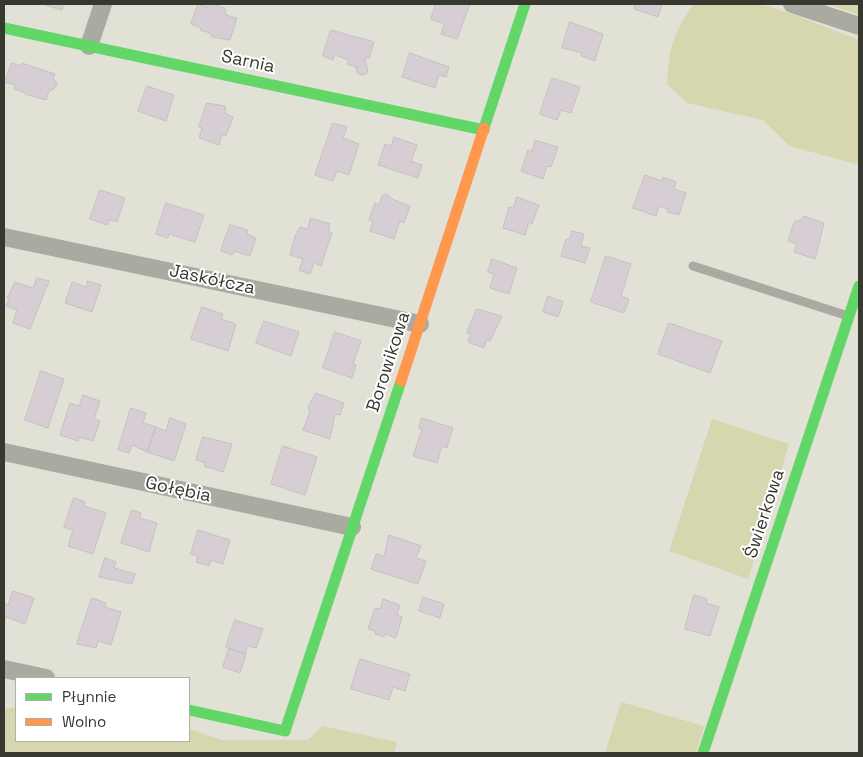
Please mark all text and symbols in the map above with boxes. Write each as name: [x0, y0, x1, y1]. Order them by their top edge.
street label: Sarnia: [219, 46, 277, 78]
street label: Jaskółcza: [167, 260, 257, 300]
street label: Borowikowa: [363, 309, 415, 415]
street label: Świerkowa: [741, 467, 789, 561]
street label: Gołębia: [143, 473, 213, 507]
legend: [15, 677, 190, 742]
text: Płynnie: [62, 687, 116, 706]
text: Wolno: [62, 712, 106, 731]

